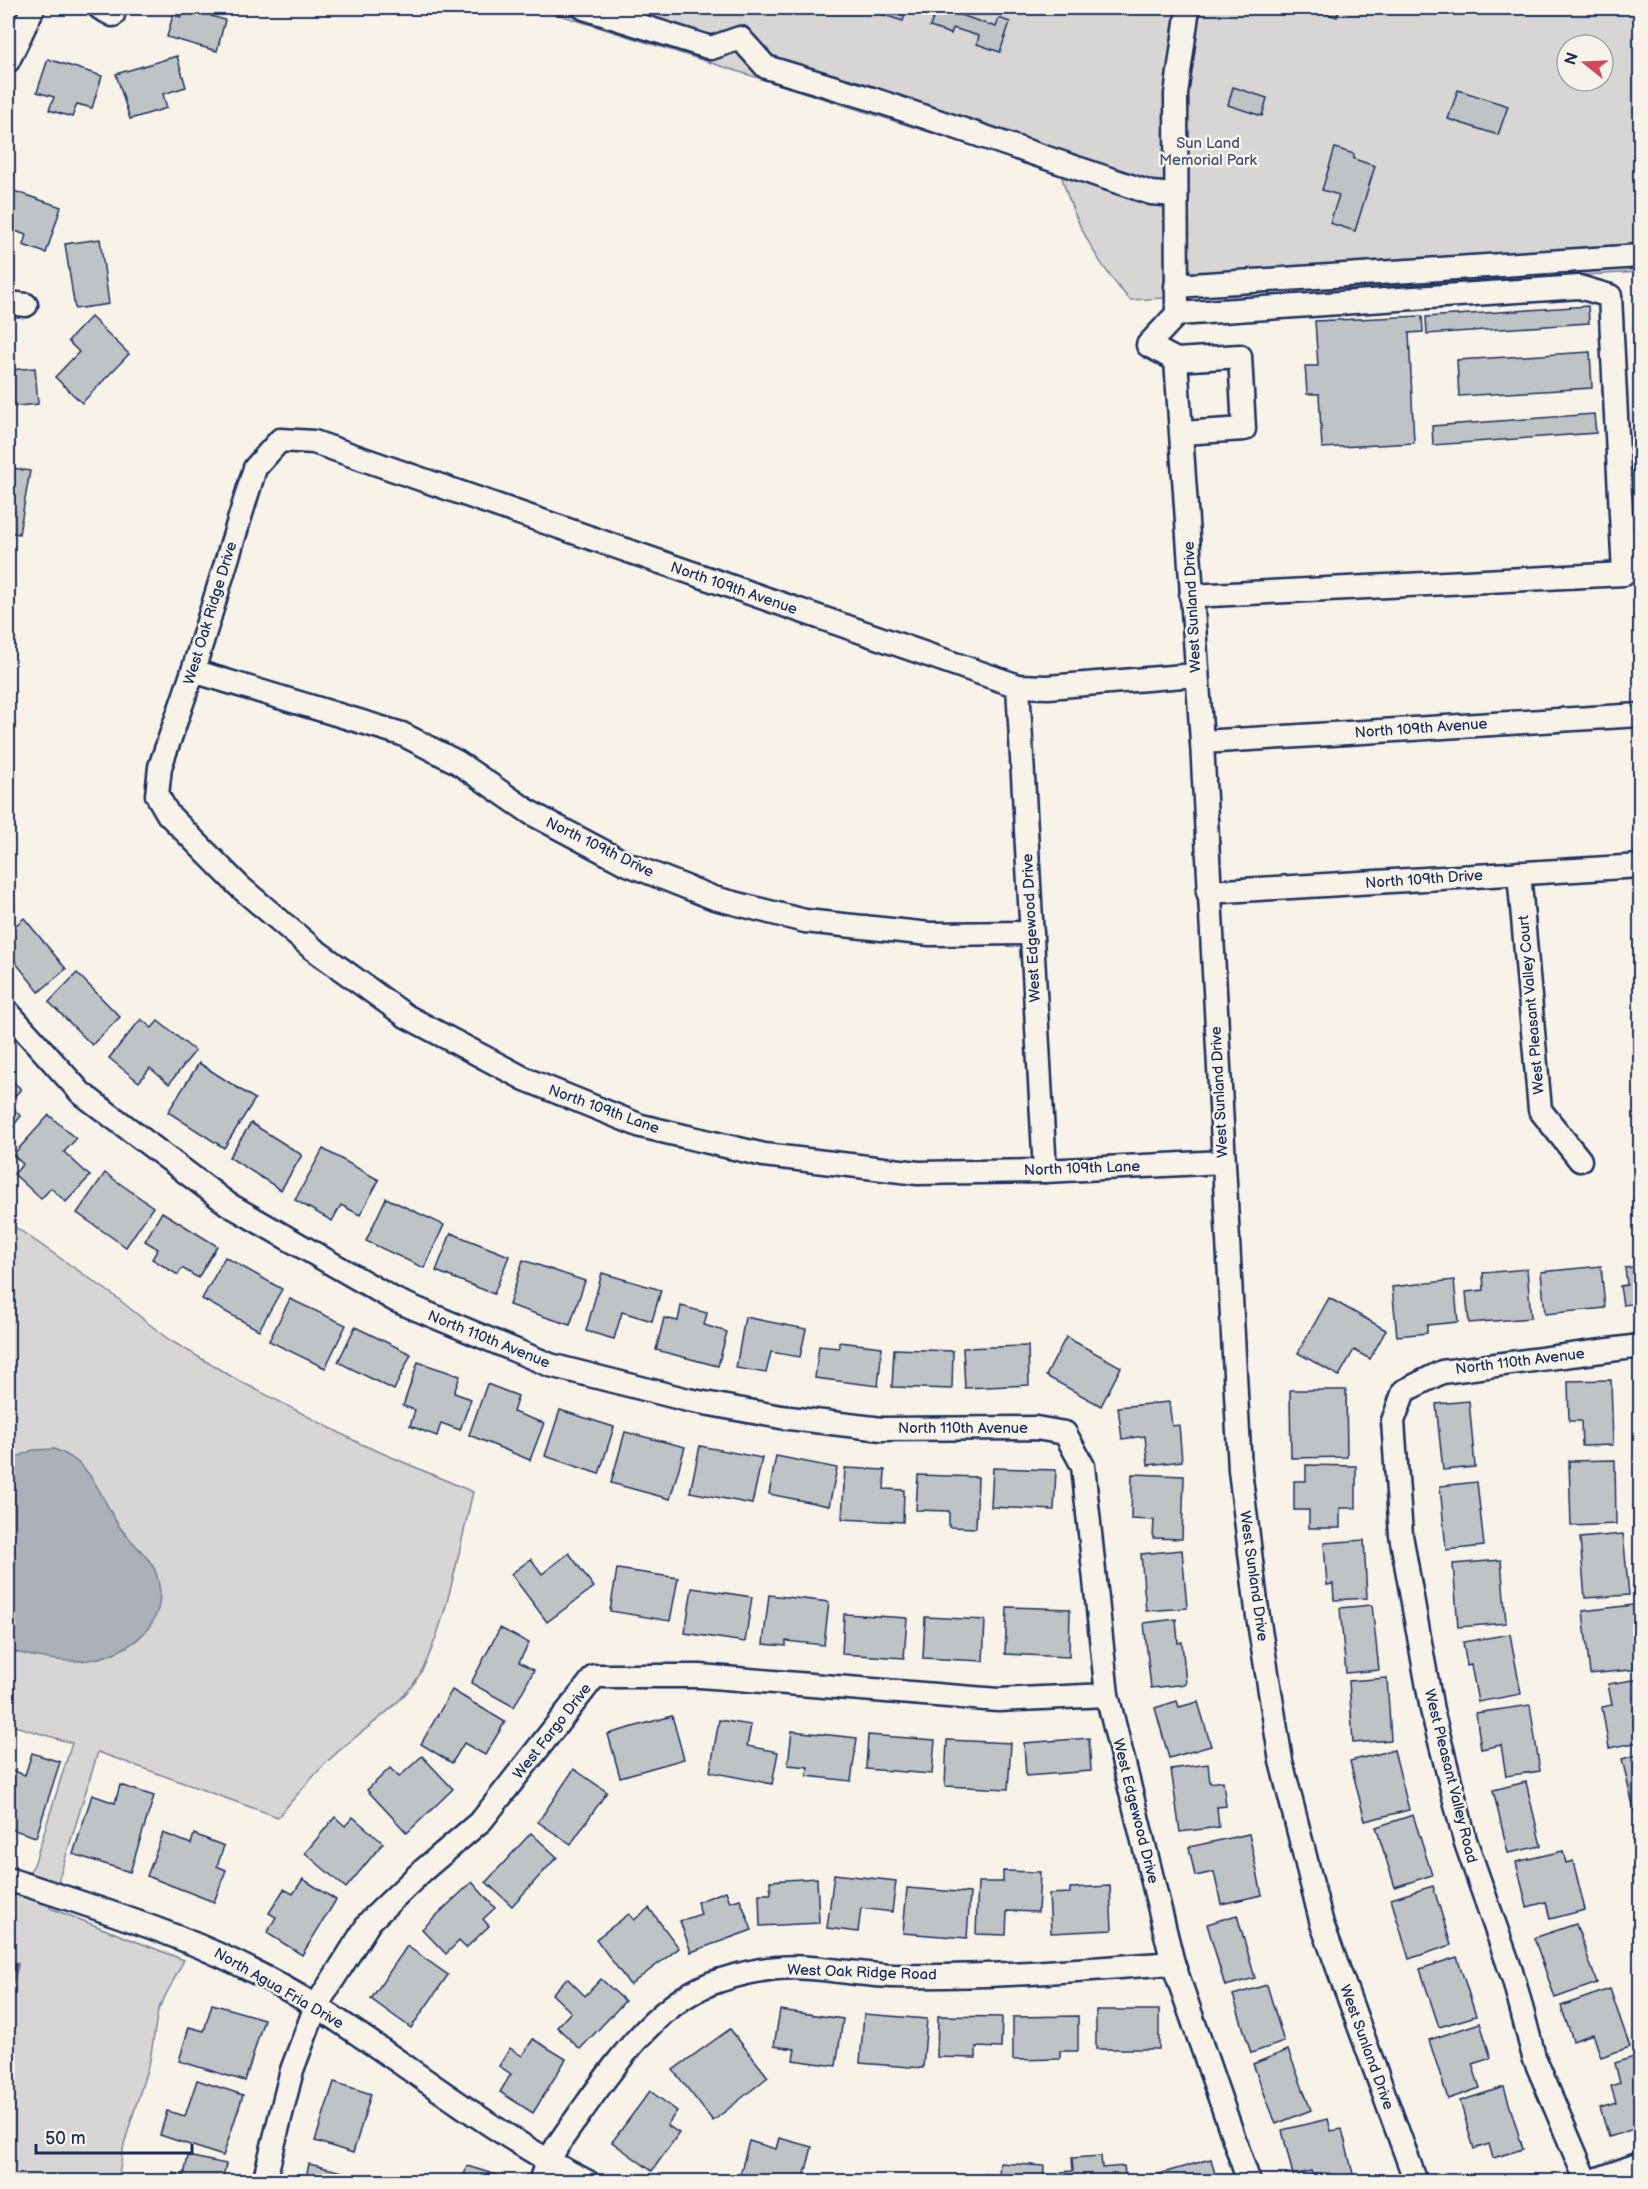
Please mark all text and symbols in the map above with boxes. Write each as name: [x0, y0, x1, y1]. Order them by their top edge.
north arrow: [1555, 33, 1615, 93]
text: N: [1561, 50, 1583, 67]
park label: Sun Land Memorial Park: [1159, 134, 1257, 170]
street label: West Oak Ridge Drive: [180, 539, 241, 687]
street label: West Sunland Drive: [1180, 541, 1205, 673]
street label: North 109th Avenue: [668, 558, 800, 619]
street label: North 109th Avenue: [1354, 714, 1488, 743]
street label: North 109th Drive: [543, 813, 657, 882]
street label: West Edgewood Drive: [1018, 853, 1045, 1003]
street label: North 109th Drive: [1365, 866, 1484, 893]
street label: West Pleasant Valley Court: [1514, 914, 1549, 1095]
street label: West Sunland Drive: [1207, 1026, 1232, 1158]
street label: North 109th Lane: [546, 1081, 662, 1138]
street label: North 109th Lane: [1023, 1157, 1141, 1180]
street label: North 110th Avenue: [425, 1306, 553, 1373]
street label: North 110th Avenue: [1454, 1344, 1586, 1379]
street label: North 110th Avenue: [898, 1419, 1028, 1438]
street label: West Sunland Drive: [1235, 1510, 1272, 1643]
street label: West Fargo Drive: [509, 1680, 596, 1783]
street label: West Pleasant Valley Road: [1420, 1687, 1481, 1865]
street label: West Edgewood Drive: [1108, 1737, 1163, 1886]
street label: North Agua Fria Drive: [211, 1944, 347, 2033]
street label: West Oak Ridge Road: [787, 1960, 937, 1985]
street label: West Sunland Drive: [1335, 1982, 1398, 2112]
scale bar: [36, 2117, 192, 2155]
text: 50 m: [45, 2128, 86, 2149]

